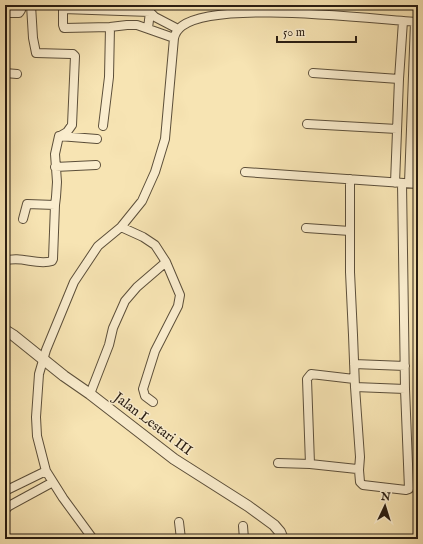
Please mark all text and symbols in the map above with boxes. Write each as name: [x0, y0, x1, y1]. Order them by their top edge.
scale bar: [277, 18, 356, 44]
text: 50 m: [283, 25, 305, 40]
street label: Jalan Lestari III: [108, 387, 196, 459]
north arrow: [365, 486, 405, 526]
text: N: [379, 490, 391, 504]

